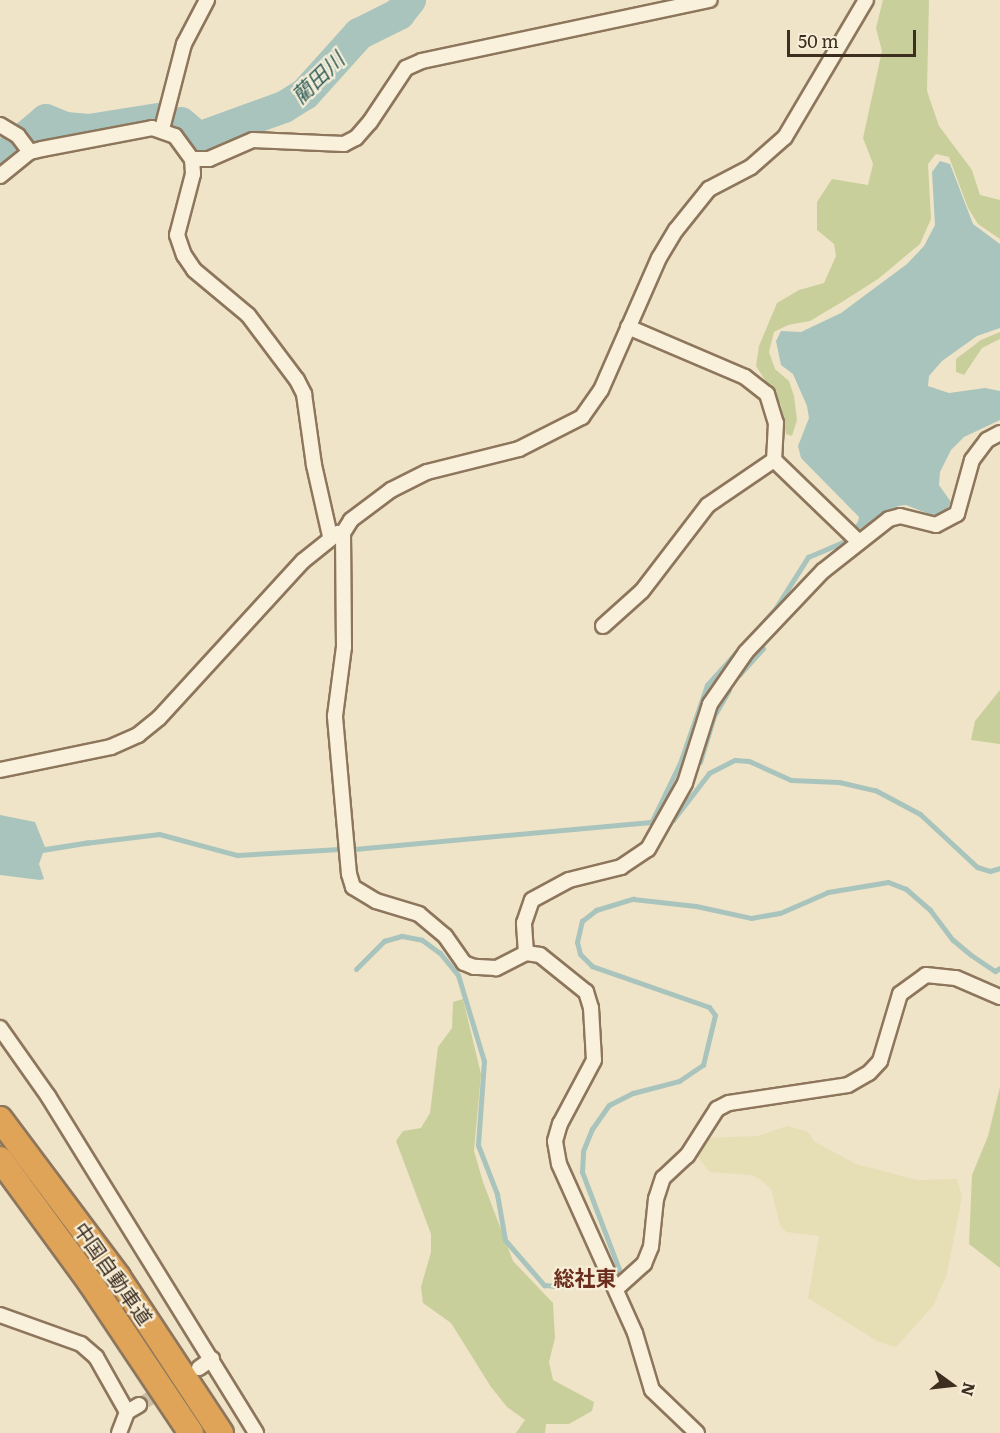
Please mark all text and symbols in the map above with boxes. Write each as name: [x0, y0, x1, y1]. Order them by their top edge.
scale bar: [790, 18, 919, 56]
text: 50 m: [798, 27, 839, 54]
water label: 藺田川: [286, 46, 348, 108]
street label: 中国自動車道: [70, 1217, 158, 1329]
district label: 総社東: [554, 1264, 616, 1290]
north arrow: [922, 1355, 982, 1415]
text: N: [956, 1380, 983, 1399]

